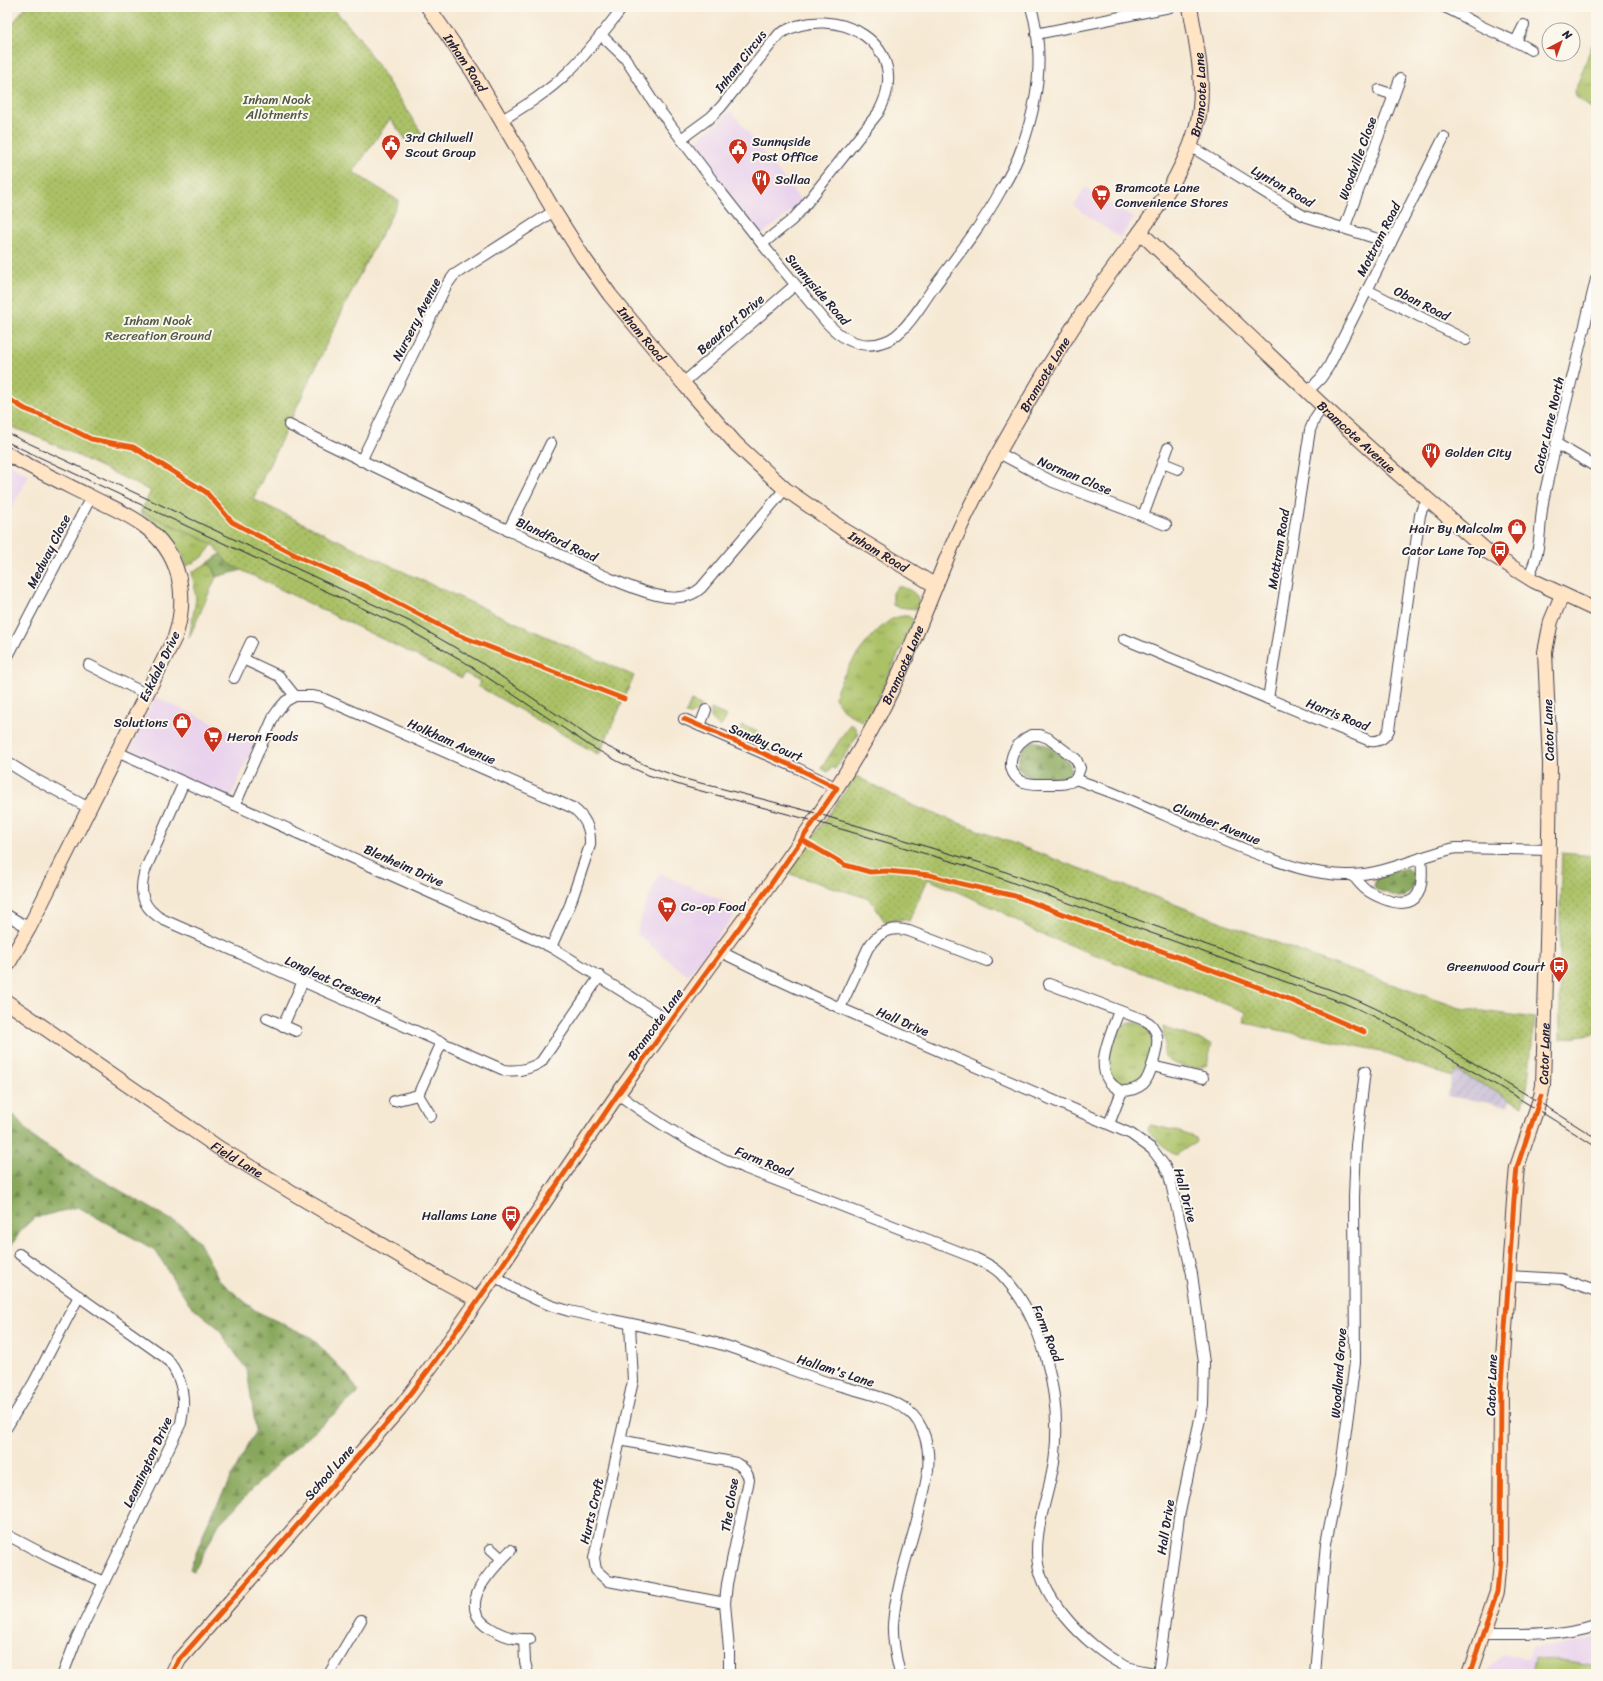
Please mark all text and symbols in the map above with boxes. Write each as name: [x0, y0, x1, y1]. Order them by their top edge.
north arrow: [1541, 22, 1581, 62]
street label: Inham Circus: [708, 24, 773, 99]
text: N: [1557, 25, 1577, 45]
street label: Inham Road: [437, 28, 494, 97]
street label: Bramcote Lane: [1183, 51, 1213, 140]
park label: Inham Nook Allotments: [242, 88, 311, 126]
street label: Woodville Close: [1332, 113, 1383, 203]
place label: 3rd Chilwell Scout Group: [405, 126, 476, 164]
place label: Sunnyside Post Office: [752, 130, 819, 168]
public building icon: 3rd Chilwell Scout Group: [380, 133, 402, 161]
public building icon: Sunnyside Post Office: [727, 137, 749, 165]
street label: Lynton Road: [1247, 159, 1320, 214]
restaurant icon: Sollaa: [750, 168, 772, 196]
place label: Sollaa: [775, 168, 811, 191]
place label: Bramcote Lane Convenience Stores: [1115, 176, 1228, 214]
supermarket icon: Bramcote Lane Convenience Stores: [1090, 183, 1112, 211]
street label: Mottram Road: [1350, 197, 1408, 280]
street label: Sunnyside Road: [780, 248, 856, 332]
street label: Nursery Avenue: [386, 273, 447, 365]
street label: Oban Road: [1390, 279, 1455, 328]
street label: Beaufort Drive: [691, 288, 769, 361]
street label: Inham Road: [611, 300, 672, 368]
park label: Inham Nook Recreation Ground: [105, 309, 212, 347]
street label: Bramcote Lane: [1013, 332, 1077, 417]
street label: Cator Lane North: [1526, 374, 1571, 476]
street label: Bramcote Avenue: [1311, 395, 1401, 479]
restaurant icon: Golden City: [1420, 441, 1442, 469]
place label: Golden City: [1445, 441, 1512, 464]
street label: Norman Close: [1034, 449, 1116, 502]
street label: Mottram Road: [1261, 506, 1296, 591]
street label: Medway Close: [20, 510, 77, 592]
street label: Blandford Road: [512, 510, 603, 569]
place label: Hair By Malcolm: [1409, 517, 1503, 540]
shop icon: Hair By Malcolm: [1506, 517, 1528, 545]
street label: Inham Road: [843, 524, 914, 579]
place label: Cator Lane Top: [1402, 539, 1486, 562]
bus stop icon: Cator Lane Top: [1489, 539, 1511, 567]
street label: Bramcote Lane: [875, 622, 931, 709]
street label: Eskdale Drive: [132, 626, 187, 706]
street label: Harris Road: [1303, 691, 1374, 738]
street label: Cator Lane: [1536, 698, 1561, 761]
place label: Solutions: [114, 711, 169, 734]
shop icon: Solutions: [171, 711, 193, 739]
street label: Holkham Avenue: [404, 712, 500, 771]
street label: Sandby Court: [725, 717, 807, 769]
supermarket icon: Heron Foods: [202, 725, 224, 753]
place label: Heron Foods: [227, 725, 299, 748]
street label: Clumber Avenue: [1170, 795, 1264, 852]
street label: Blenheim Drive: [360, 838, 448, 893]
supermarket icon: Co-op Food: [656, 895, 678, 923]
place label: Co-op Food: [681, 895, 747, 918]
street label: Longleat Crescent: [281, 949, 385, 1012]
place label: Greenwood Court: [1447, 955, 1546, 978]
bus stop icon: Greenwood Court: [1548, 955, 1570, 983]
street label: Bramcote Lane: [621, 983, 690, 1065]
street label: Hall Drive: [873, 1000, 933, 1043]
street label: Cator Lane: [1532, 1022, 1557, 1085]
street label: Field Lane: [206, 1135, 268, 1185]
street label: Farm Road: [732, 1140, 797, 1184]
street label: Hall Drive: [1167, 1165, 1204, 1225]
place label: Hallams Lane: [422, 1204, 497, 1227]
bus stop icon: Hallams Lane: [500, 1204, 522, 1232]
street label: Farm Road: [1026, 1301, 1070, 1366]
street label: Woodland Grove: [1324, 1327, 1353, 1419]
street label: Hallam's Lane: [794, 1347, 878, 1394]
street label: Cator Lane: [1479, 1353, 1504, 1416]
street label: Leamington Drive: [116, 1413, 179, 1512]
street label: School Lane: [298, 1439, 361, 1506]
street label: Hurts Croft: [573, 1476, 610, 1546]
street label: The Close: [714, 1477, 745, 1534]
street label: Hall Drive: [1150, 1498, 1181, 1556]

